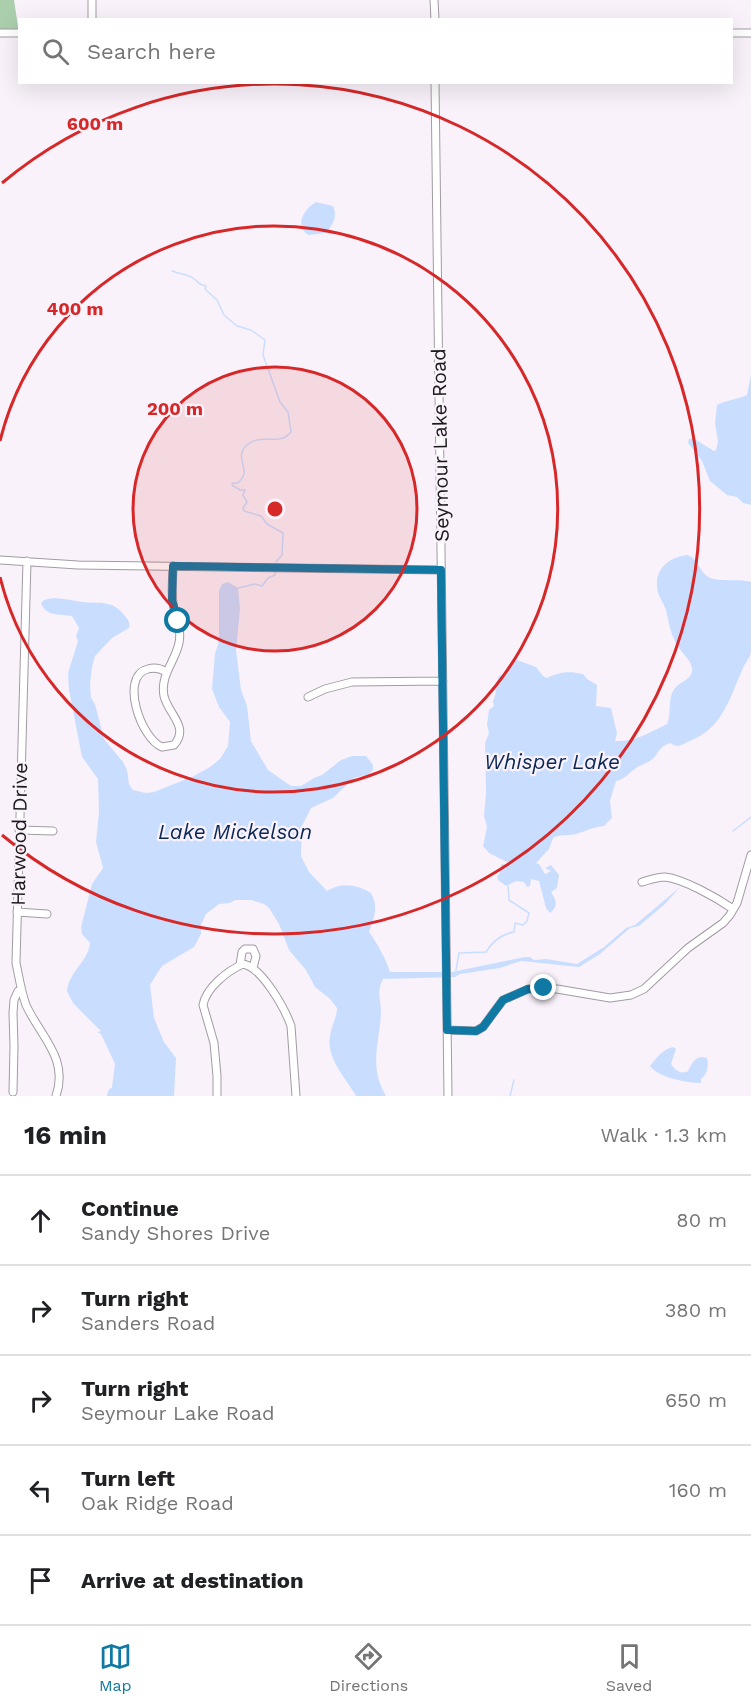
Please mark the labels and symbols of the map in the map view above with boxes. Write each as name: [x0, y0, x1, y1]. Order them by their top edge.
text: 600 m: [67, 113, 123, 134]
text: 400 m: [47, 298, 103, 319]
street label: Seymour Lake Road: [426, 348, 454, 542]
text: 200 m: [147, 398, 203, 419]
centre of rings: [265, 499, 285, 519]
route start: [164, 607, 190, 633]
water label: Whisper Lake: [484, 749, 620, 774]
street label: Harwood Drive: [6, 762, 32, 906]
water label: Lake Mickelson: [158, 819, 312, 844]
route end: [530, 974, 556, 1000]

